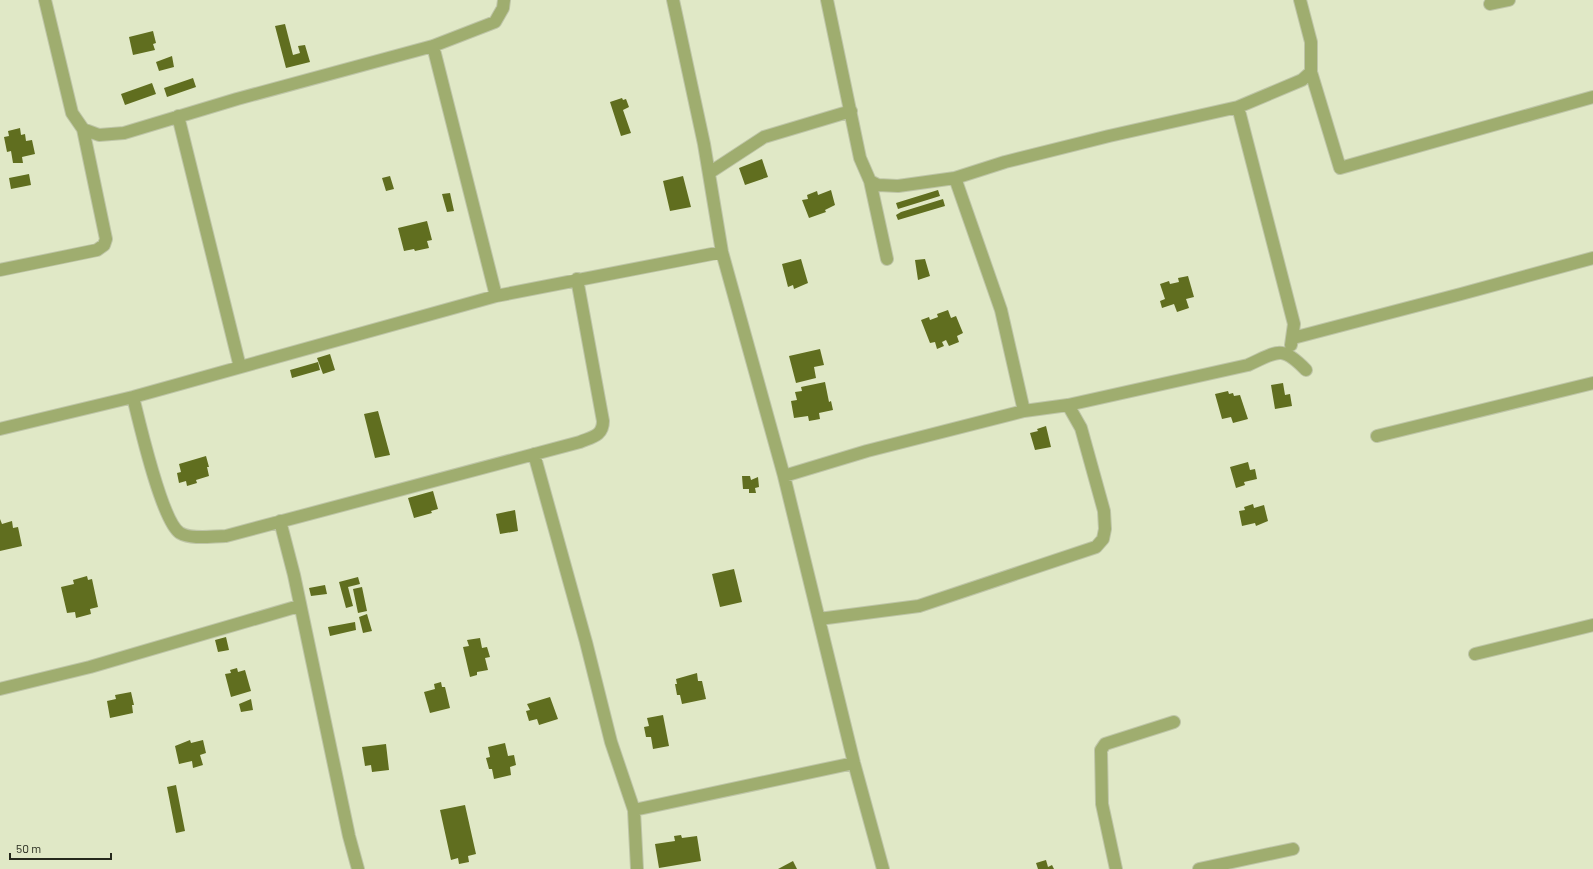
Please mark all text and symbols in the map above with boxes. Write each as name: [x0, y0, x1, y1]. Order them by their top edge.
scale bar: [10, 835, 111, 861]
text: 50 m: [16, 841, 41, 855]

